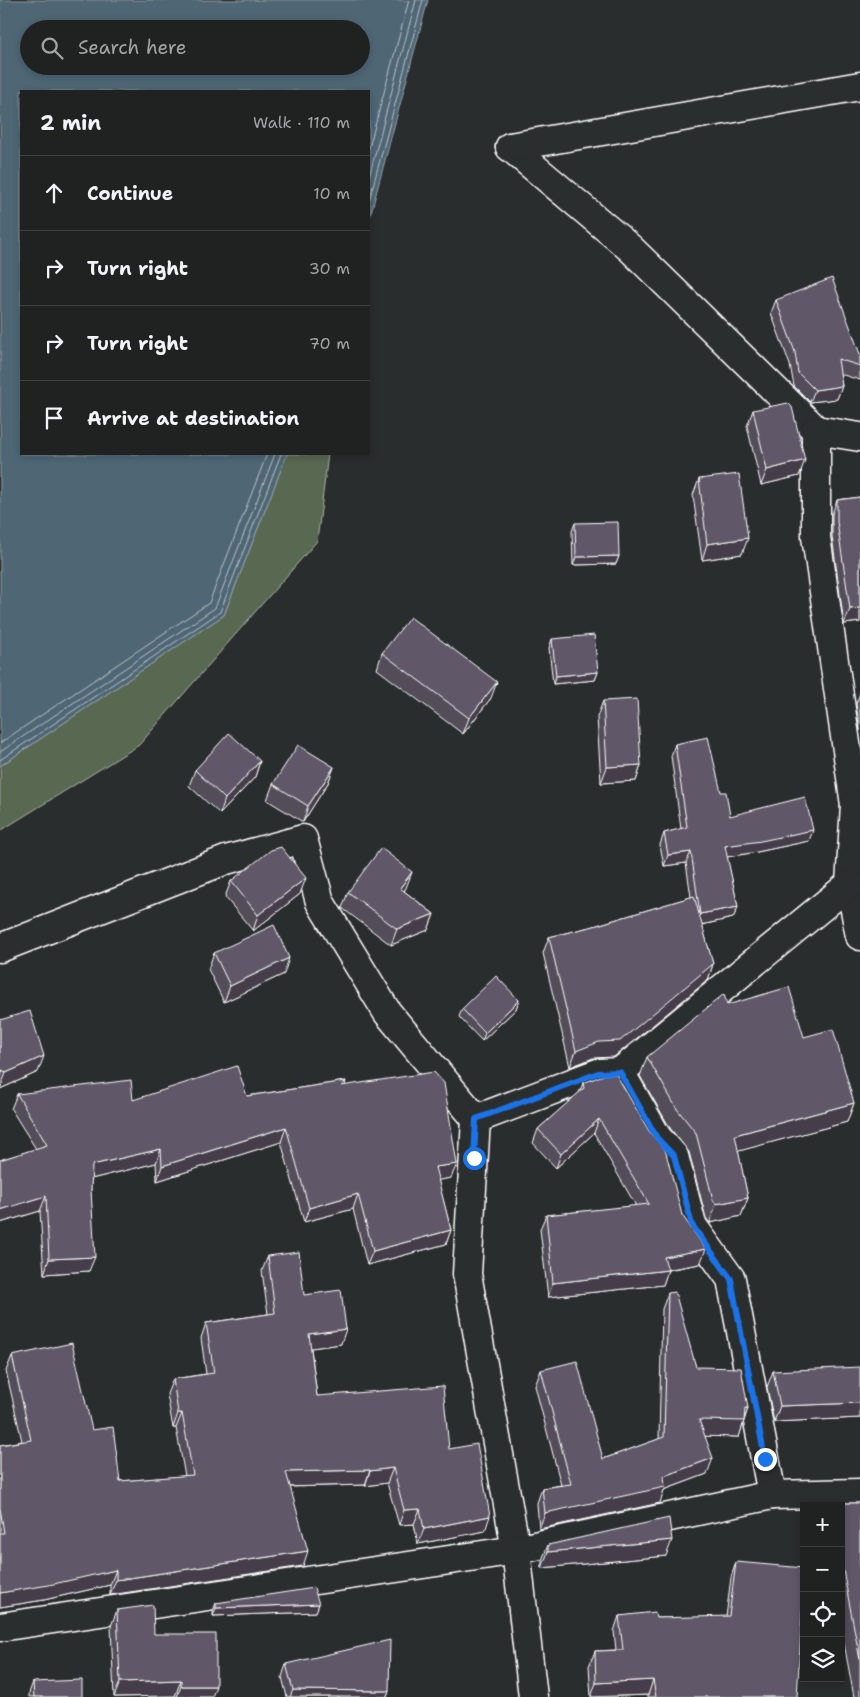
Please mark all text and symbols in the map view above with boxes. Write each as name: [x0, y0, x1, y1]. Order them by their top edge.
search box: [20, 20, 370, 75]
icon: search: [38, 34, 66, 62]
text: Search here: [78, 35, 187, 60]
text: 2 min: [40, 109, 101, 137]
text: Walk · 110 m: [253, 112, 350, 133]
icon: ahead: [40, 179, 68, 207]
text: Continue: [87, 181, 173, 206]
text: 10 m: [313, 183, 350, 204]
icon: right: [40, 254, 68, 282]
text: Turn right: [87, 256, 188, 281]
text: 30 m: [309, 258, 350, 279]
icon: right: [40, 329, 68, 357]
text: Turn right: [87, 331, 188, 356]
text: 70 m: [309, 333, 350, 354]
icon: arrive: [40, 404, 68, 432]
text: Arrive at destination: [87, 406, 299, 431]
route start: [463, 1147, 486, 1170]
route end: [754, 1448, 777, 1471]
map controls: [800, 1502, 845, 1682]
button: +: [800, 1502, 845, 1547]
button: −: [800, 1547, 845, 1592]
button: locate: [800, 1592, 845, 1637]
button: layers: [800, 1637, 845, 1682]

